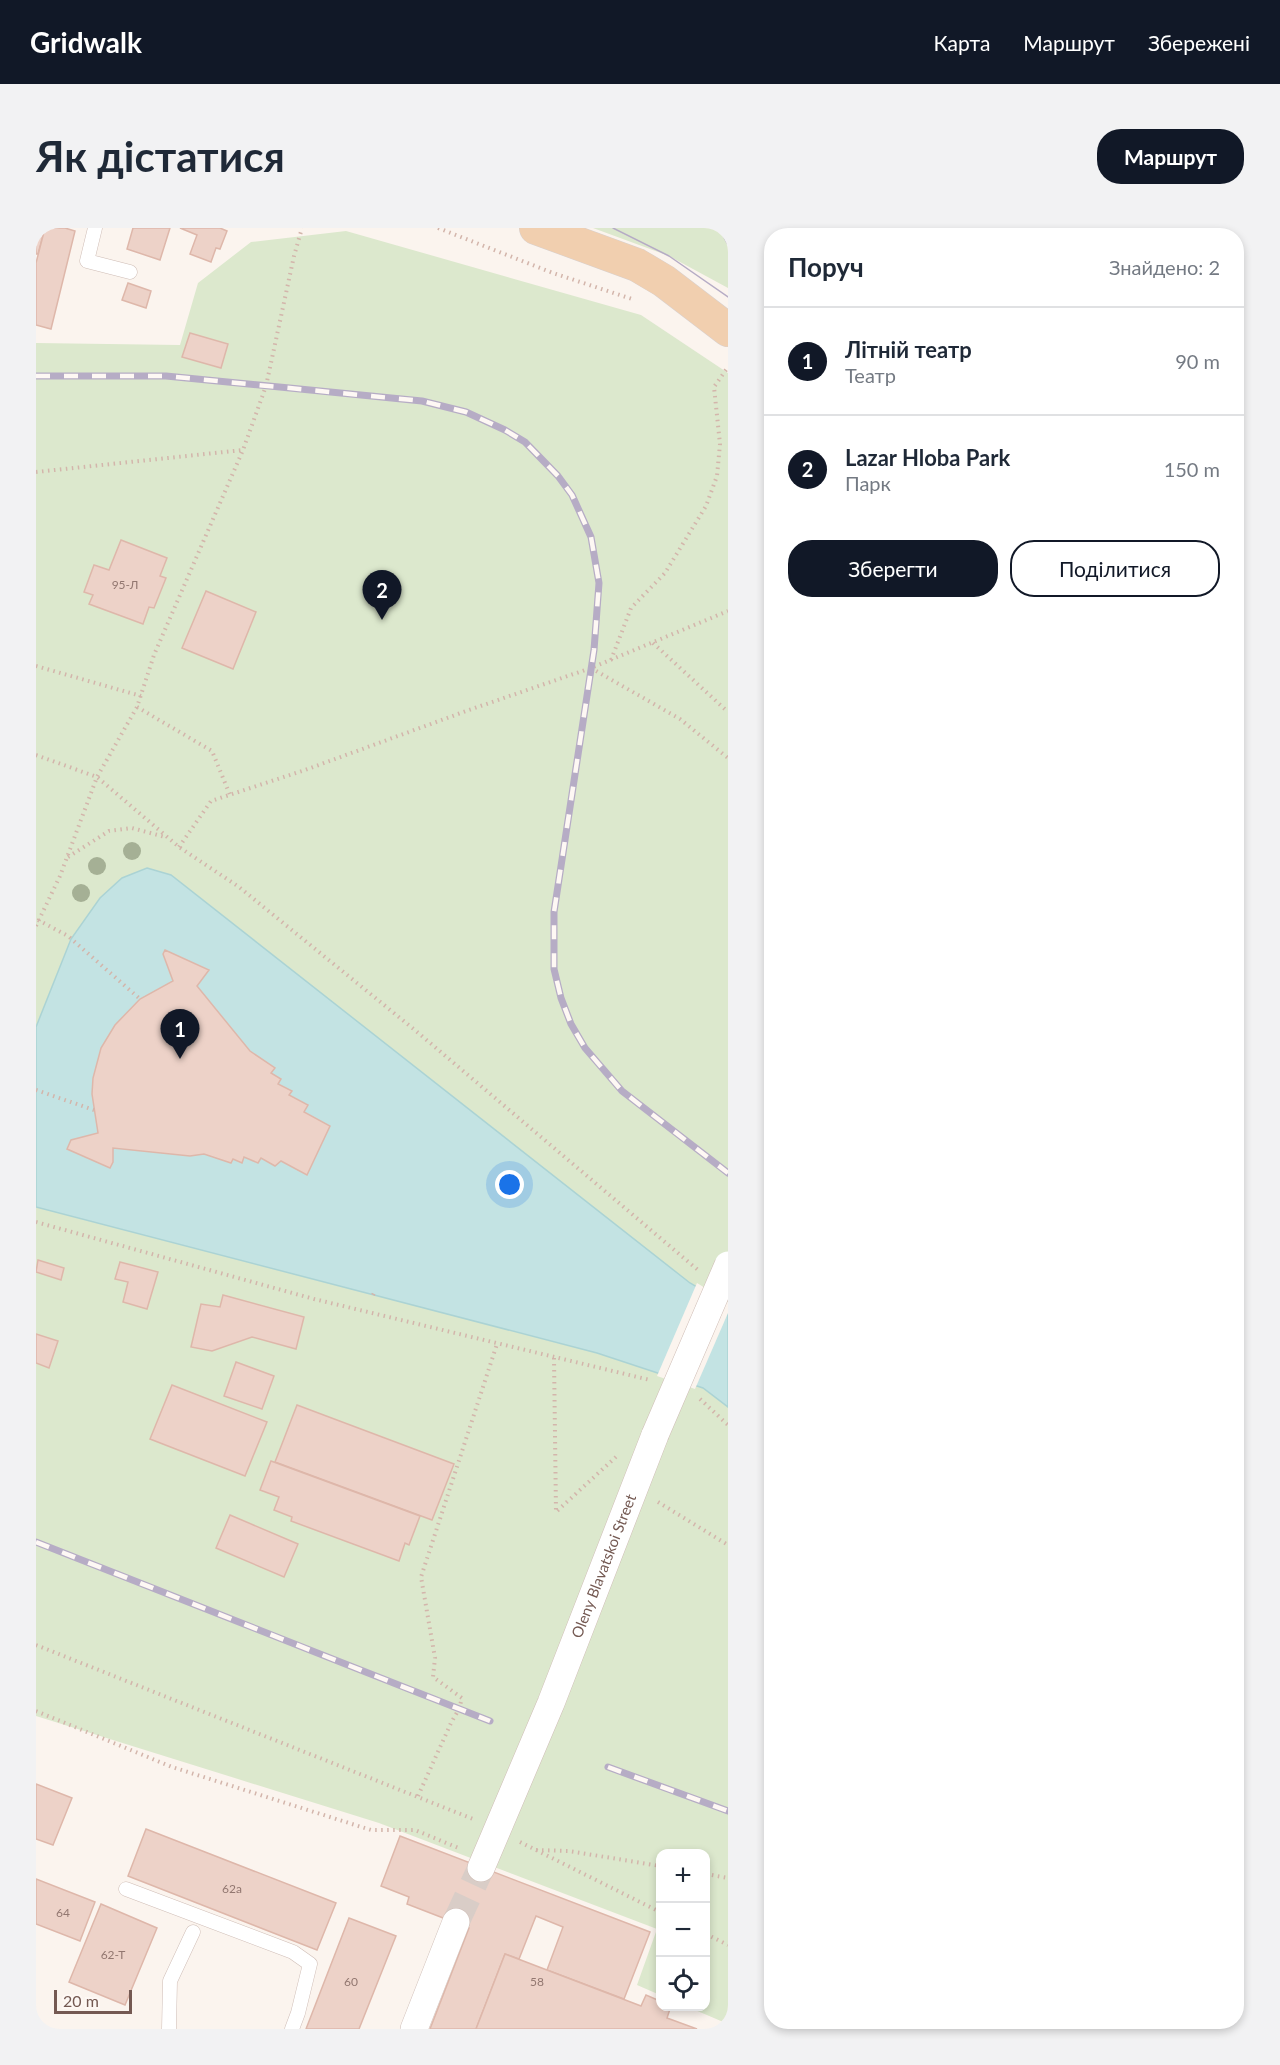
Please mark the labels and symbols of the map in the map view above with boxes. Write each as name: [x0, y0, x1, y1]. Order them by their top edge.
pin: 2: [362, 570, 402, 620]
house number: 95-Л: [112, 577, 138, 592]
pin: 1: [160, 1010, 200, 1059]
your location: [495, 1170, 524, 1199]
street label: Oleny Blavatskoi Street: [567, 1491, 639, 1640]
house number: 62а: [222, 1881, 242, 1896]
house number: 64: [56, 1905, 70, 1920]
house number: 62-Т: [101, 1947, 125, 1962]
house number: 60: [344, 1974, 358, 1989]
house number: 58: [530, 1974, 544, 1989]
scale bar: [54, 1987, 132, 2014]

